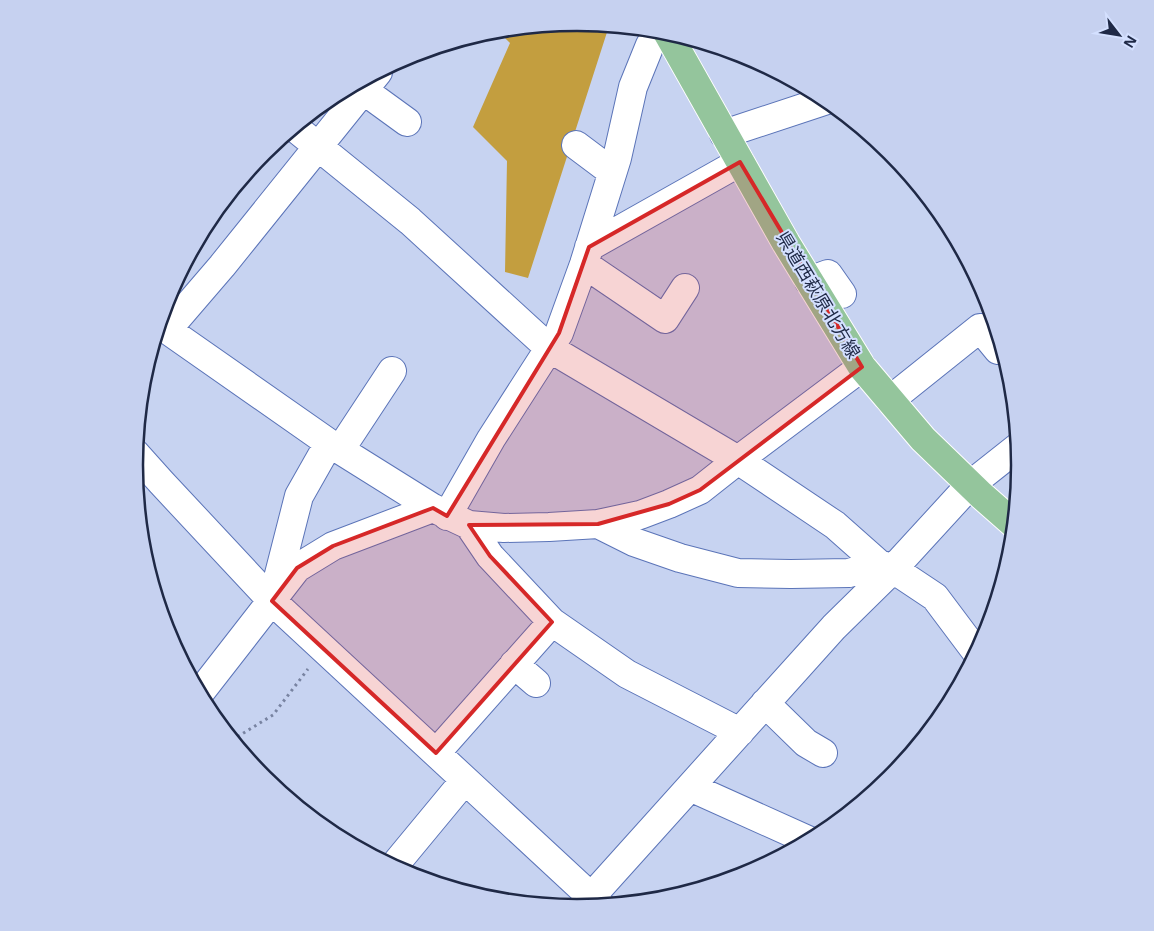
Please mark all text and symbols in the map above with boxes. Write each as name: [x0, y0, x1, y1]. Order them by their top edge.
north arrow: [1094, 10, 1144, 60]
text: N: [1119, 32, 1142, 52]
street label: 県道西萩原北方線: [771, 227, 866, 362]

